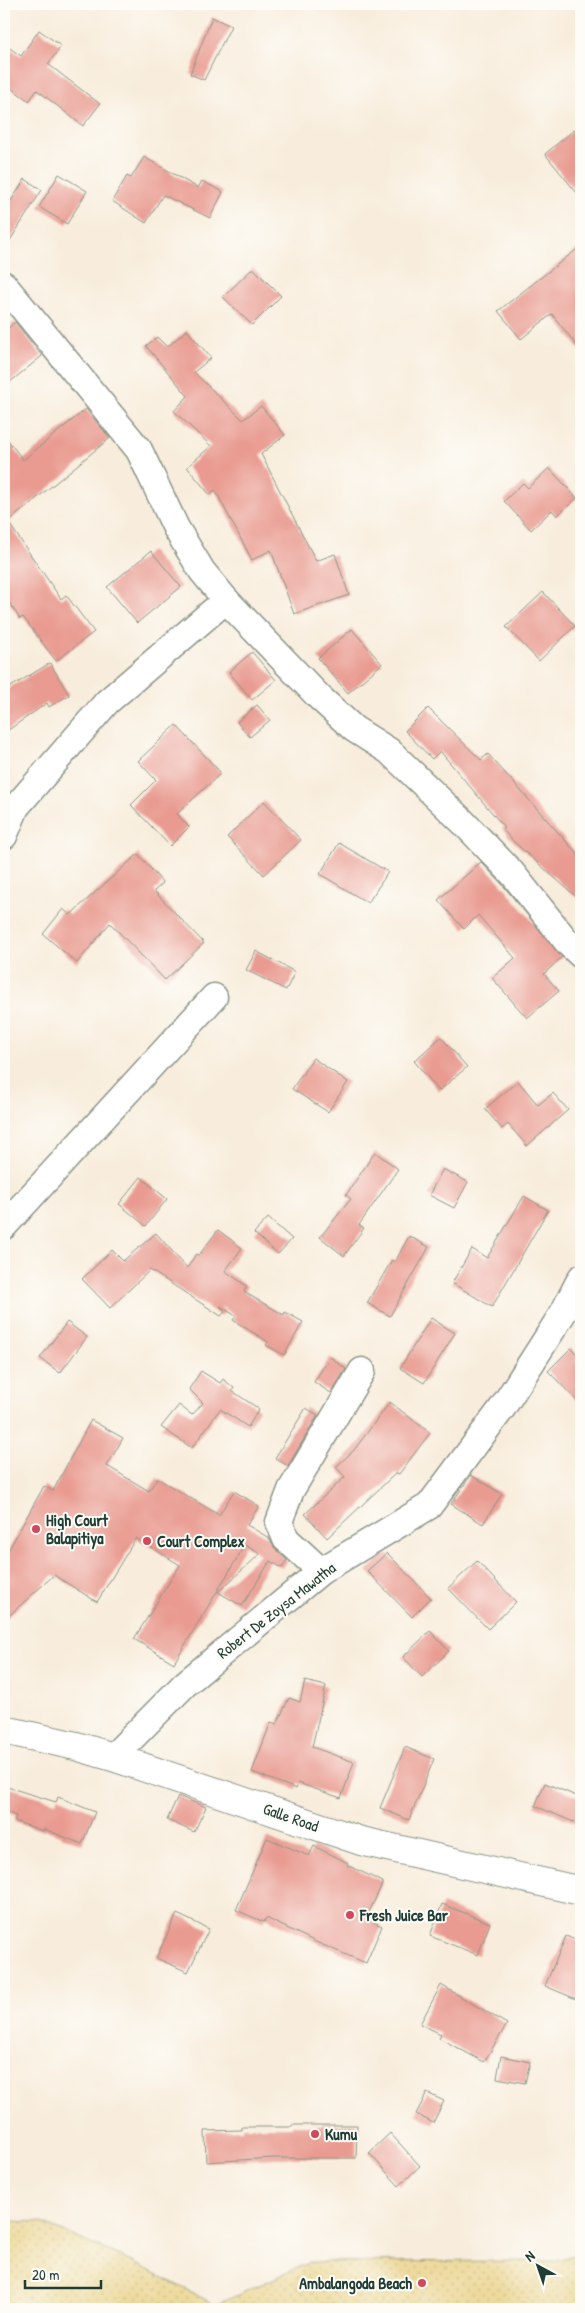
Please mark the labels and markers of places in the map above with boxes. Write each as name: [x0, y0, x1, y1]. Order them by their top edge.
place label: High Court Balapitiya: [46, 1509, 108, 1550]
marker: High Court Balapitiya: [30, 1523, 42, 1535]
place label: Court Complex: [157, 1530, 245, 1553]
marker: Court Complex: [141, 1535, 153, 1547]
place label: Fresh Juice Bar: [359, 1904, 449, 1926]
marker: Fresh Juice Bar: [344, 1909, 356, 1921]
place label: Kumu: [325, 2123, 358, 2145]
marker: Kumu: [309, 2128, 321, 2140]
place label: Ambalangoda Beach: [299, 2272, 412, 2295]
marker: Ambalangoda Beach: [416, 2277, 428, 2289]

